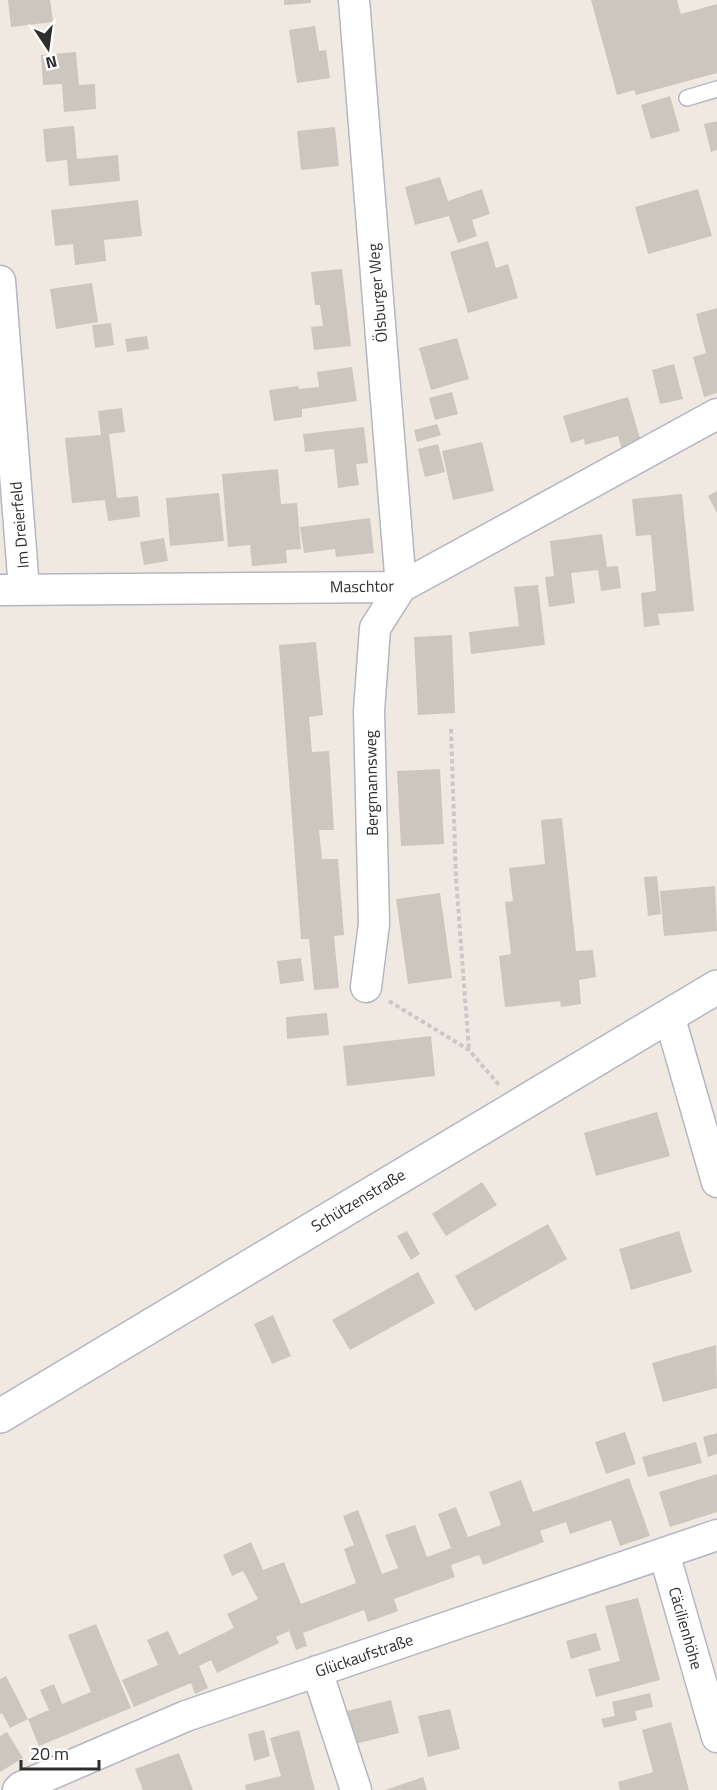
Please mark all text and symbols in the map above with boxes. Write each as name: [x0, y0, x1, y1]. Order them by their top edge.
north arrow: [18, 18, 78, 78]
text: N: [43, 50, 59, 76]
street label: Ölsburger Weg: [361, 242, 393, 344]
street label: Im Dreierfeld: [3, 481, 35, 569]
street label: Maschtor: [330, 573, 395, 599]
street label: Bergmannsweg: [358, 730, 384, 836]
street label: Schützenstraße: [306, 1162, 410, 1238]
street label: Cäcilienhöhe: [663, 1584, 709, 1672]
street label: Glückaufstraße: [312, 1627, 416, 1683]
scale bar: [21, 1733, 99, 1771]
text: 20 m: [30, 1740, 69, 1767]

